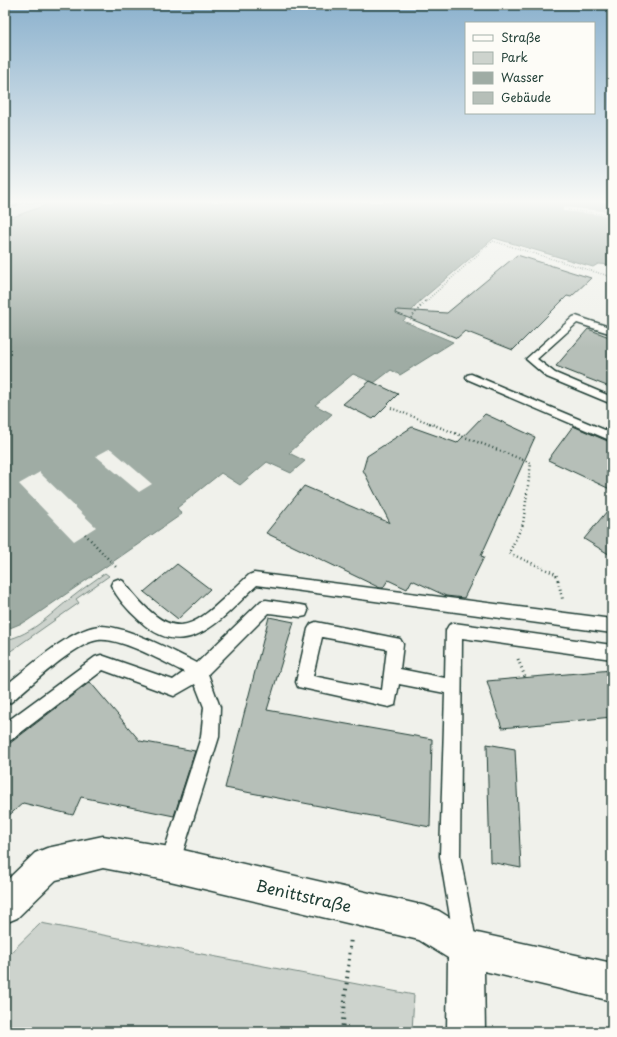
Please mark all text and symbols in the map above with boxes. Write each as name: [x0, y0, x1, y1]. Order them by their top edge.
legend: [465, 22, 595, 114]
text: Straße: [501, 28, 541, 46]
text: Park: [501, 48, 528, 66]
text: Wasser: [501, 68, 544, 86]
text: Gebäude: [501, 88, 551, 106]
street label: Benittstraße: [254, 872, 354, 918]

